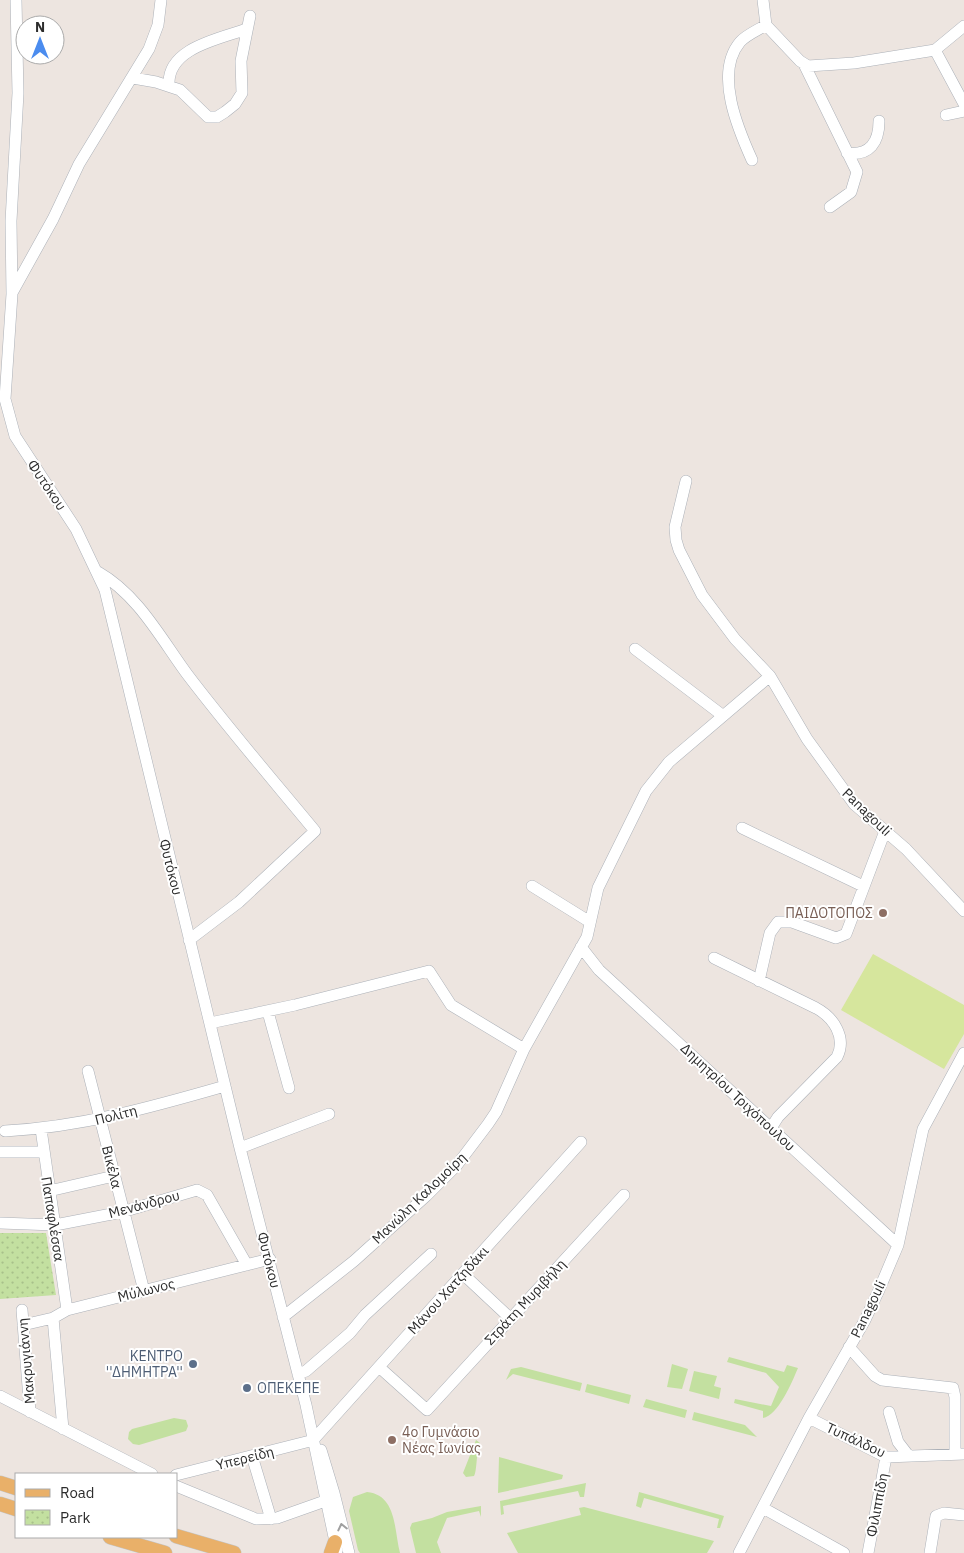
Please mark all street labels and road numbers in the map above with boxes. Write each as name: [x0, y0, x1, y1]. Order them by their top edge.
street label: Φυτόκου: [24, 456, 70, 514]
street label: Panagouli: [839, 784, 895, 840]
street label: Φυτόκου: [155, 837, 187, 897]
street label: Δημητρίου Τριχόπουλου: [677, 1039, 799, 1155]
street label: Πολίτη: [93, 1101, 139, 1129]
street label: Βικέλα: [98, 1144, 126, 1190]
street label: Μανώλη Καλομοίρη: [368, 1148, 470, 1248]
street label: Παπαφλέσσα: [37, 1175, 69, 1263]
street label: Μενάνδρου: [106, 1186, 182, 1222]
street label: Φυτόκου: [253, 1230, 285, 1290]
street label: Μάνου Χατζηδάκι: [404, 1242, 492, 1338]
street label: Στράτη Μυριβήλη: [480, 1255, 570, 1349]
street label: Μύλωνος: [116, 1274, 177, 1306]
street label: Panagouli: [846, 1277, 890, 1341]
street label: Μακρυγιάννη: [13, 1317, 39, 1405]
street label: Τυπάλδου: [823, 1418, 889, 1462]
street label: Υπερείδη: [214, 1442, 276, 1474]
street label: Φιλιππίδη: [862, 1471, 892, 1539]

